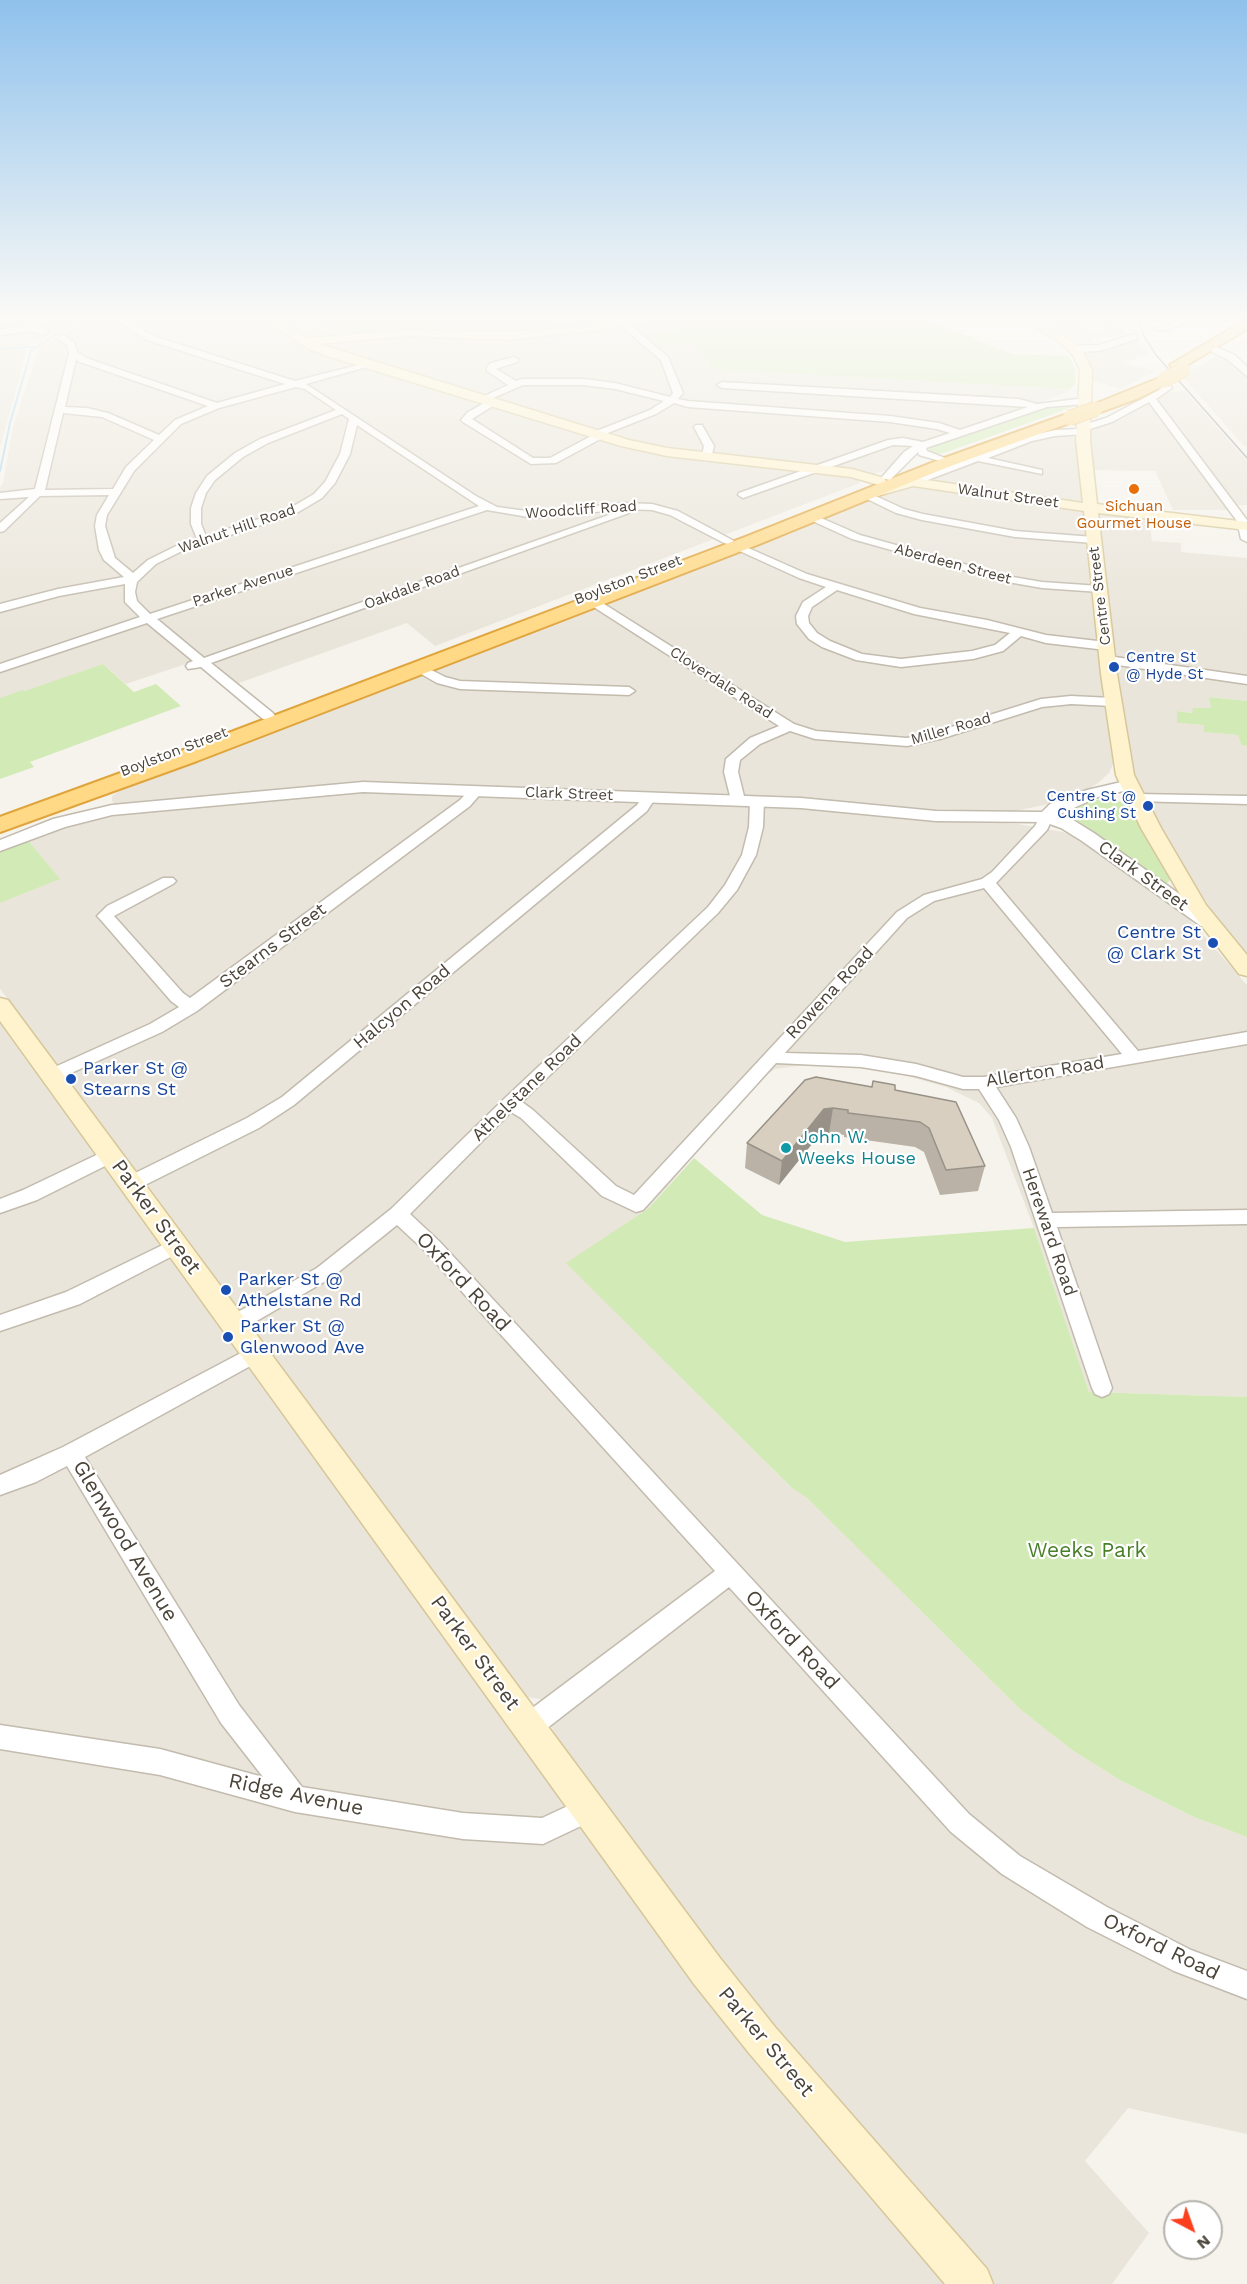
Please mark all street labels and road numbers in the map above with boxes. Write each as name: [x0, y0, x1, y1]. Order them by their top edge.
street label: Walnut Street: [956, 480, 1060, 512]
street label: Woodcliff Road: [525, 497, 637, 523]
street label: Walnut Hill Road: [176, 501, 298, 557]
street label: Aberdeen Street: [893, 540, 1013, 588]
street label: Centre Street: [1085, 546, 1115, 646]
street label: Boylston Street: [572, 551, 684, 609]
street label: Parker Avenue: [190, 561, 296, 611]
street label: Oakdale Road: [362, 562, 462, 614]
street label: Cloverdale Road: [666, 643, 776, 723]
street label: Miller Road: [909, 709, 993, 749]
street label: Boylston Street: [118, 723, 230, 781]
street label: Clark Street: [525, 783, 613, 805]
street label: Clark Street: [1094, 836, 1192, 916]
street label: Stearns Street: [215, 899, 331, 993]
street label: Rowena Road: [782, 942, 878, 1044]
street label: Halcyon Road: [349, 960, 455, 1054]
street label: Athelstane Road: [467, 1030, 587, 1146]
street label: Allerton Road: [984, 1052, 1106, 1092]
street label: Parker Street: [106, 1155, 206, 1279]
street label: Hereward Road: [1017, 1165, 1081, 1299]
street label: Oxford Road: [411, 1227, 515, 1337]
street label: Glenwood Avenue: [67, 1456, 183, 1626]
street label: Oxford Road: [740, 1585, 844, 1695]
street label: Parker Street: [425, 1591, 525, 1715]
street label: Ridge Avenue: [226, 1768, 366, 1822]
street label: Oxford Road: [1098, 1908, 1224, 1986]
street label: Parker Street: [713, 1982, 819, 2102]

